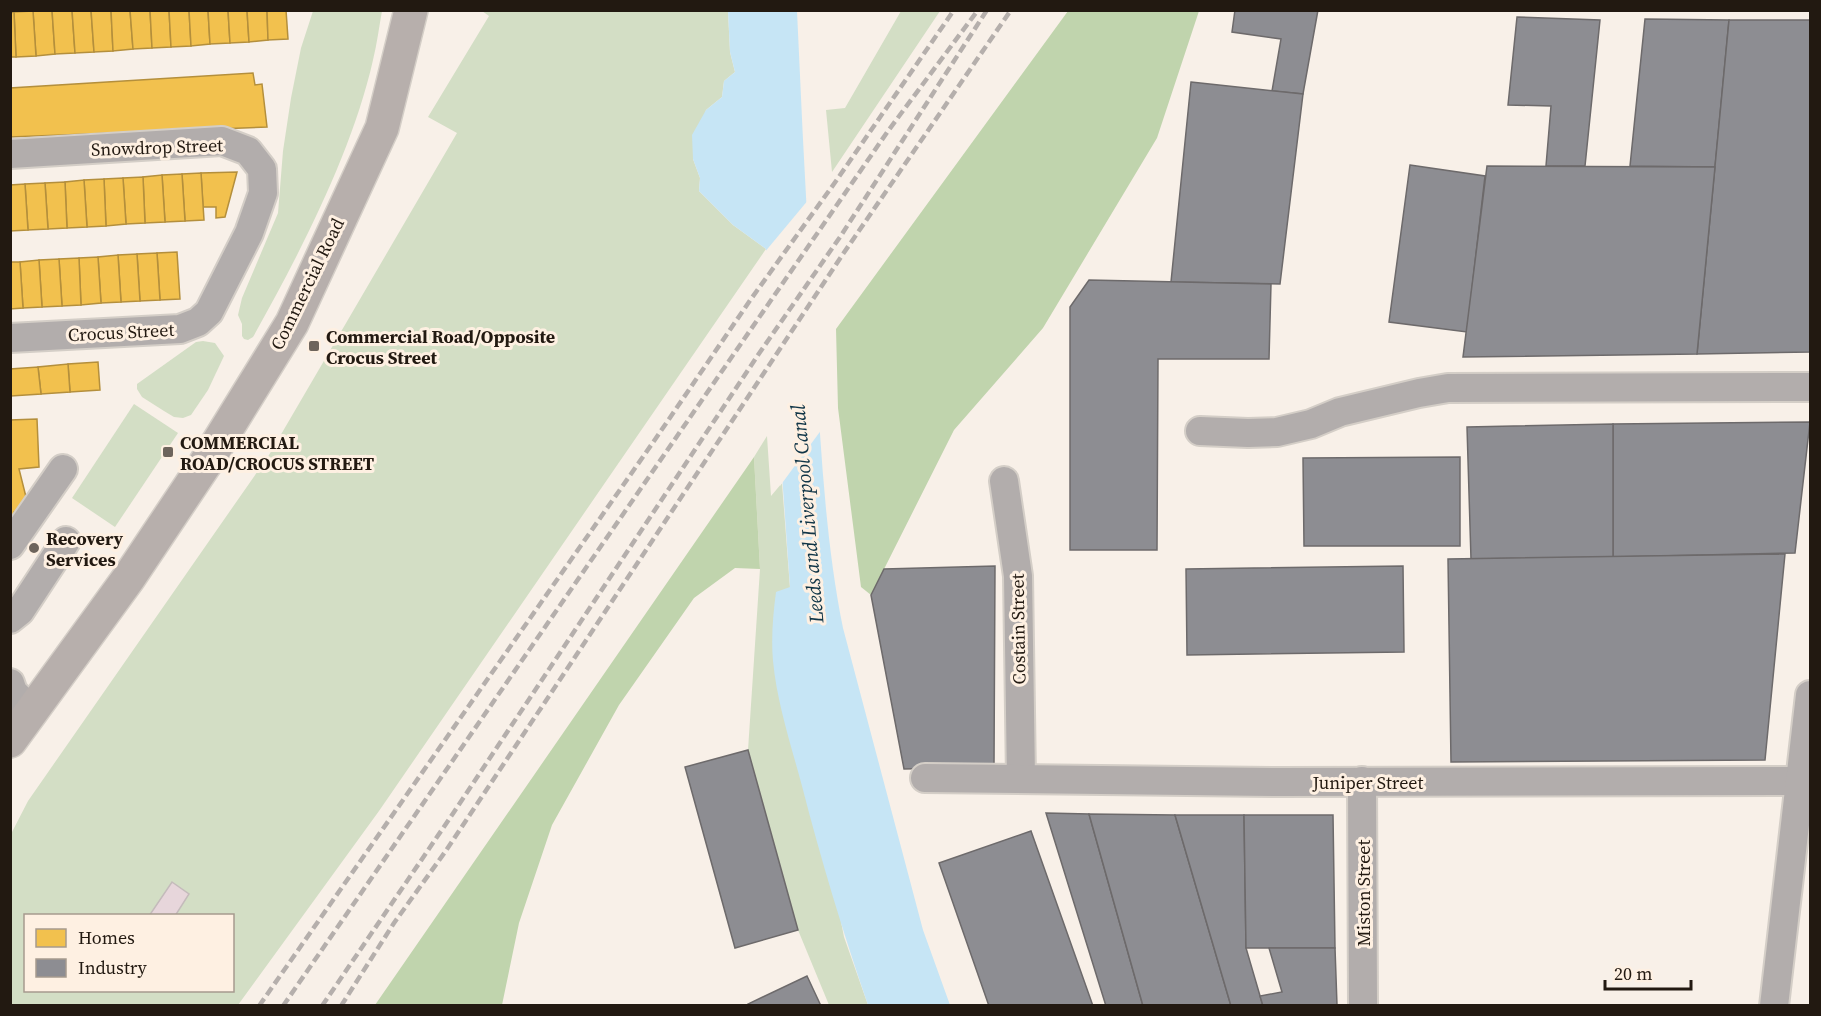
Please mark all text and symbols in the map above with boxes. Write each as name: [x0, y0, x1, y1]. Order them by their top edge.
street label: Snowdrop Street: [91, 132, 224, 162]
street label: Commercial Road: [264, 214, 350, 354]
street label: Crocus Street: [67, 317, 175, 347]
place label: Commercial Road/Opposite Crocus Street: [326, 324, 555, 370]
marker: Commercial Road/Opposite Crocus Street: [307, 339, 321, 353]
water label: Leeds and Liverpool Canal: [783, 403, 831, 625]
place label: COMMERCIAL ROAD/CROCUS STREET: [180, 430, 375, 476]
marker: COMMERCIAL ROAD/CROCUS STREET: [161, 445, 175, 459]
place label: Recovery Services: [46, 526, 124, 572]
marker: Recovery Services: [27, 541, 41, 555]
street label: Costain Street: [1005, 573, 1031, 685]
street label: Juniper Street: [1312, 770, 1424, 795]
street label: Miston Street: [1351, 839, 1376, 946]
legend: [24, 914, 234, 992]
text: Homes: [78, 925, 135, 950]
scale bar: [1605, 953, 1690, 991]
text: Industry: [78, 955, 148, 980]
text: 20 m: [1614, 961, 1652, 986]

